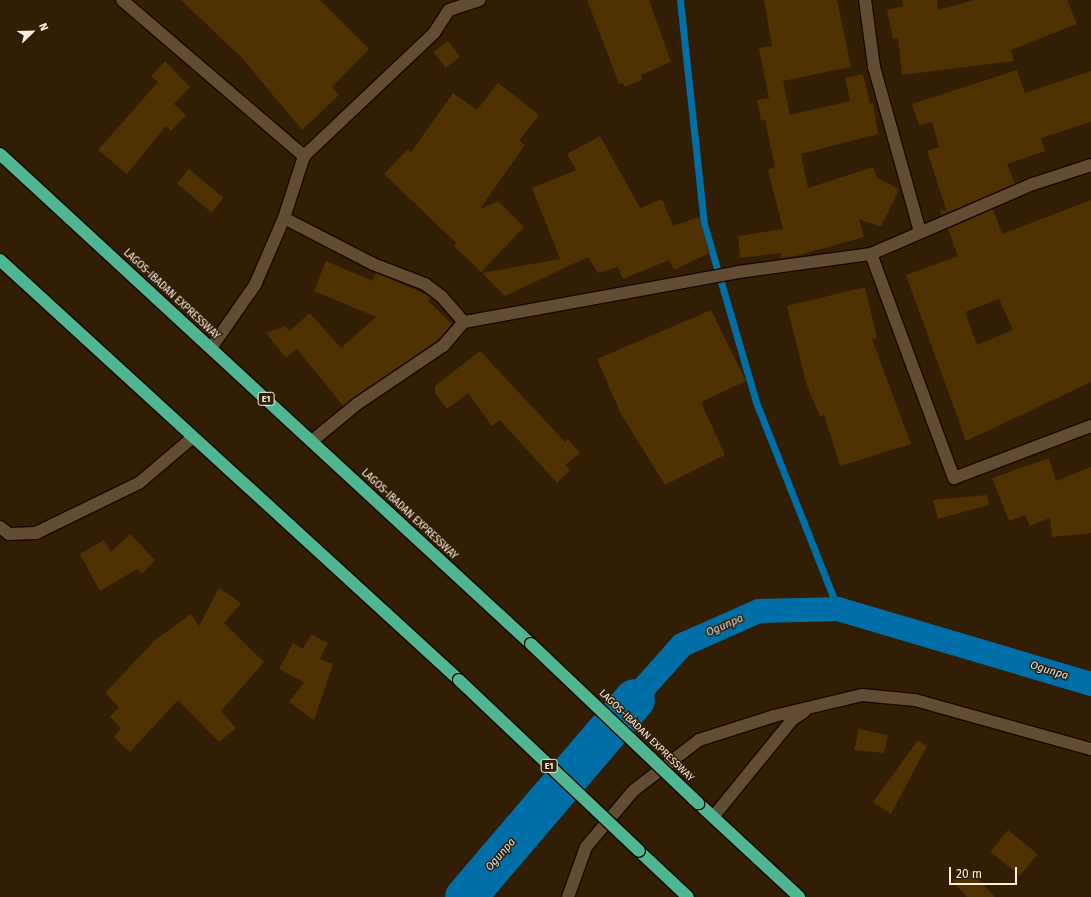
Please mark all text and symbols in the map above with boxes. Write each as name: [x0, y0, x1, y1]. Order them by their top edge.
north arrow: [12, 12, 52, 52]
text: N: [36, 21, 51, 33]
street label: LAGOS-IBADAN EXPRESSWAY: [120, 247, 222, 343]
road number: E1: [257, 392, 275, 406]
street label: LAGOS-IBADAN EXPRESSWAY: [358, 467, 460, 563]
water label: Ogunpa: [704, 612, 746, 640]
water label: Ogunpa: [1028, 659, 1070, 683]
street label: LAGOS-IBADAN EXPRESSWAY: [596, 688, 696, 784]
road number: E1: [540, 759, 558, 773]
water label: Ogunpa: [483, 836, 519, 874]
scale bar: [951, 859, 1019, 885]
text: 20 m: [956, 867, 982, 881]

